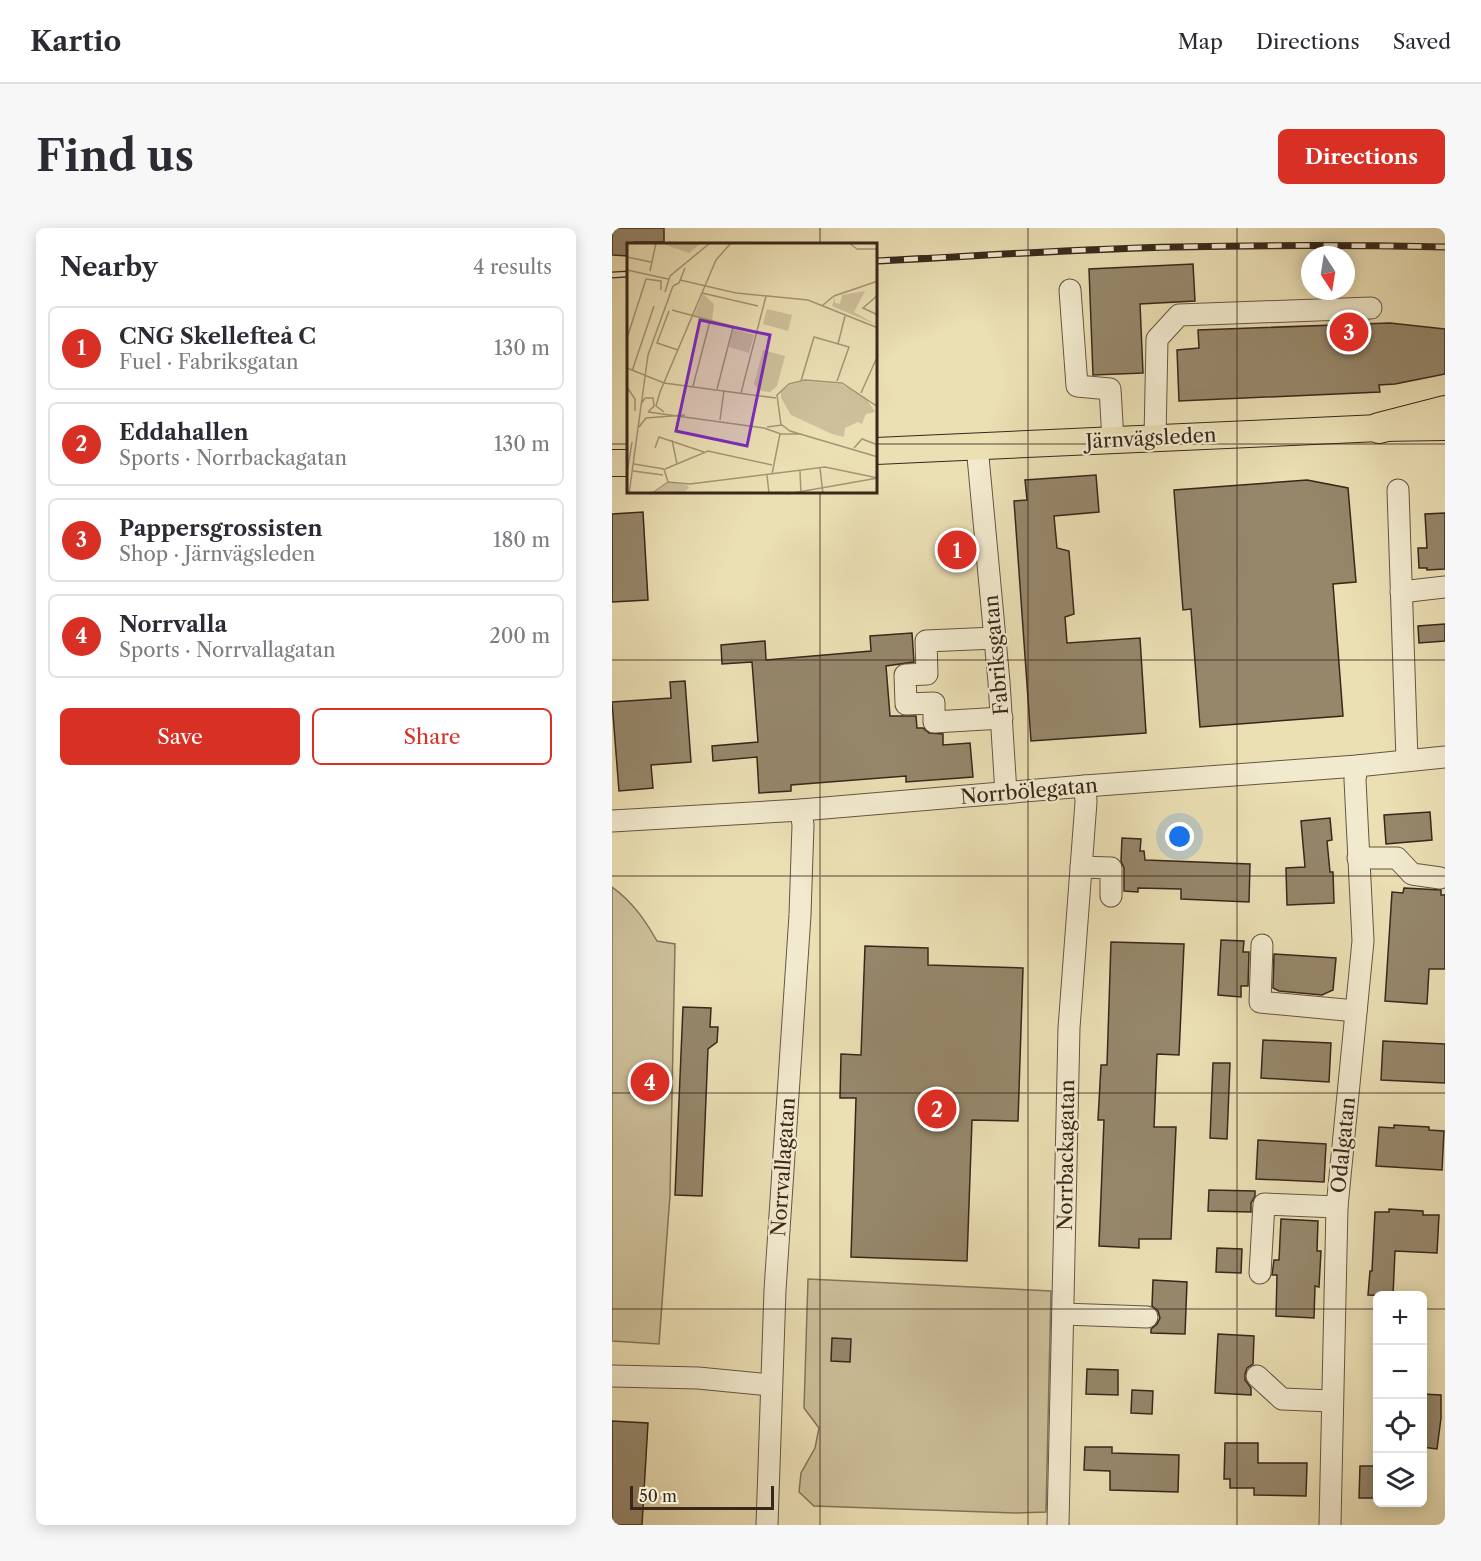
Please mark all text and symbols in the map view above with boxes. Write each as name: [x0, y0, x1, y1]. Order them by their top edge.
text: Kartio: [30, 24, 121, 58]
text: Map: [1178, 29, 1223, 54]
text: Directions: [1256, 29, 1360, 54]
text: Saved: [1393, 29, 1451, 54]
button: Directions: [1278, 129, 1445, 184]
text: Find us: [36, 130, 194, 182]
inset map: [627, 243, 878, 494]
north arrow: [1301, 246, 1355, 300]
text: Nearby: [60, 251, 158, 283]
text: 4 results: [473, 255, 552, 279]
pin: 3: [1330, 310, 1368, 354]
text: CNG Skellefteå C: [119, 323, 316, 350]
text: 1: [77, 336, 86, 360]
text: 130 m: [494, 336, 550, 360]
text: Fuel · Fabriksgatan: [119, 350, 299, 374]
text: Eddahallen: [119, 419, 249, 446]
street label: Järnvägsleden: [1082, 423, 1217, 454]
text: 2: [76, 432, 87, 456]
text: 130 m: [494, 432, 550, 456]
text: Sports · Norrbackagatan: [119, 446, 347, 470]
text: Pappersgrossisten: [119, 515, 323, 542]
text: 3: [76, 528, 87, 552]
text: 180 m: [493, 528, 550, 552]
pin: 1: [938, 528, 976, 572]
text: Shop · Järnvägsleden: [119, 542, 315, 566]
street label: Fabriksgatan: [979, 593, 1013, 716]
text: Norrvalla: [119, 611, 227, 638]
text: 4: [76, 624, 87, 648]
text: 200 m: [489, 624, 550, 648]
text: Sports · Norrvallagatan: [119, 638, 336, 662]
button: Save: [60, 708, 300, 765]
button: Share: [312, 708, 552, 765]
street label: Norrbölegatan: [959, 773, 1099, 809]
your location: [1165, 822, 1194, 851]
pin: 4: [630, 1060, 669, 1104]
street label: Norrbackagatan: [1053, 1079, 1079, 1231]
pin: 2: [918, 1086, 956, 1132]
street label: Odalgatan: [1326, 1095, 1360, 1194]
street label: Norrvallagatan: [766, 1096, 800, 1237]
map controls: [1373, 1291, 1427, 1507]
button: +: [1373, 1291, 1427, 1345]
button: −: [1373, 1345, 1427, 1399]
button: locate: [1373, 1399, 1427, 1453]
button: layers: [1373, 1453, 1427, 1507]
scale bar: [630, 1483, 774, 1510]
text: 50 m: [639, 1486, 677, 1506]

